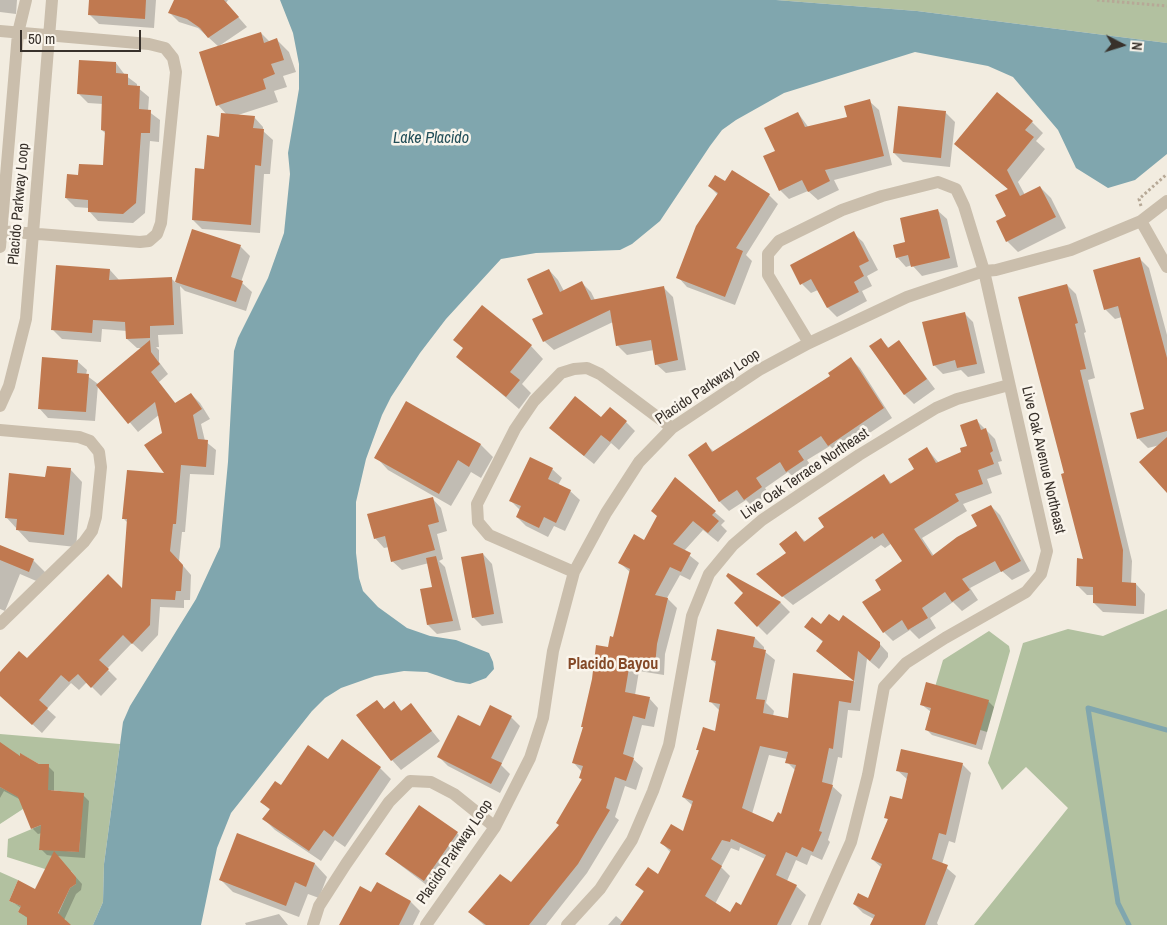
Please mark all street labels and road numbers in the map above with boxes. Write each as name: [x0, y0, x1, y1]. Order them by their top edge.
street label: Placido Parkway Loop: [5, 142, 33, 266]
street label: Placido Parkway Loop: [652, 345, 764, 429]
street label: Live Oak Avenue Northeast: [1017, 384, 1069, 536]
street label: Live Oak Terrace Northeast: [738, 424, 872, 524]
street label: Placido Parkway Loop: [413, 796, 497, 908]

